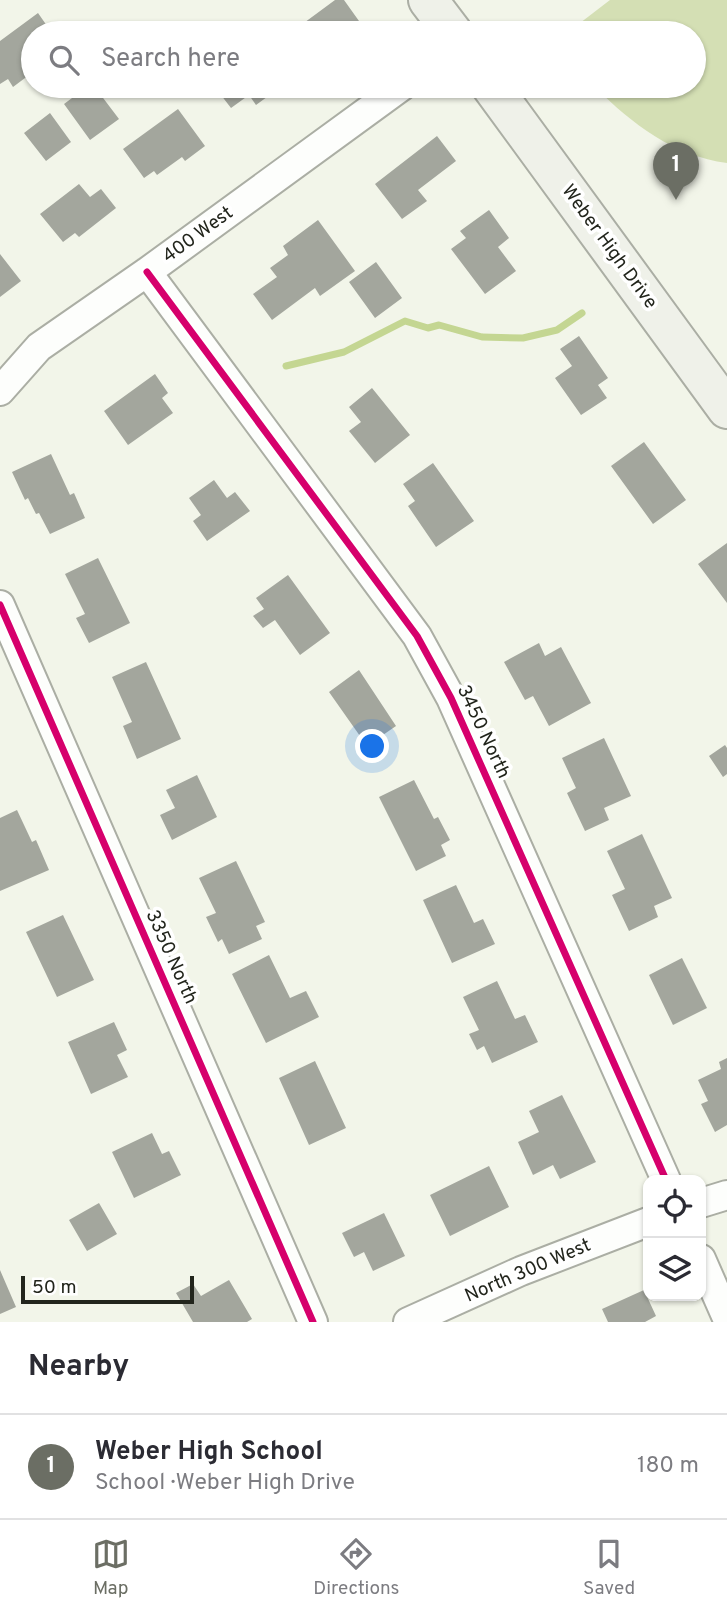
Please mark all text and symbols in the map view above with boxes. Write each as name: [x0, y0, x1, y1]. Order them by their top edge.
search box: [21, 21, 706, 98]
icon: search: [45, 41, 83, 79]
text: Search here: [101, 43, 240, 76]
pin: 1: [653, 142, 699, 200]
street label: Weber High Drive: [556, 180, 662, 314]
street label: 400 West: [158, 201, 238, 269]
street label: 3450 North: [451, 681, 515, 783]
your location: [355, 729, 389, 763]
street label: 3350 North: [140, 906, 202, 1008]
map controls: [643, 1175, 706, 1301]
button: locate: [643, 1175, 706, 1238]
street label: North 300 West: [461, 1234, 595, 1308]
button: layers: [643, 1238, 706, 1301]
scale bar: [21, 1273, 194, 1305]
text: 50 m: [32, 1276, 77, 1300]
text: Nearby: [28, 1349, 129, 1386]
text: Weber High School: [95, 1436, 323, 1469]
text: 1: [46, 1452, 56, 1481]
text: 180 m: [637, 1452, 699, 1481]
text: School · Weber High Drive: [95, 1469, 355, 1498]
tab: Map: [92, 1535, 130, 1601]
tab: Directions: [313, 1535, 400, 1601]
tab: Saved: [583, 1535, 635, 1601]

